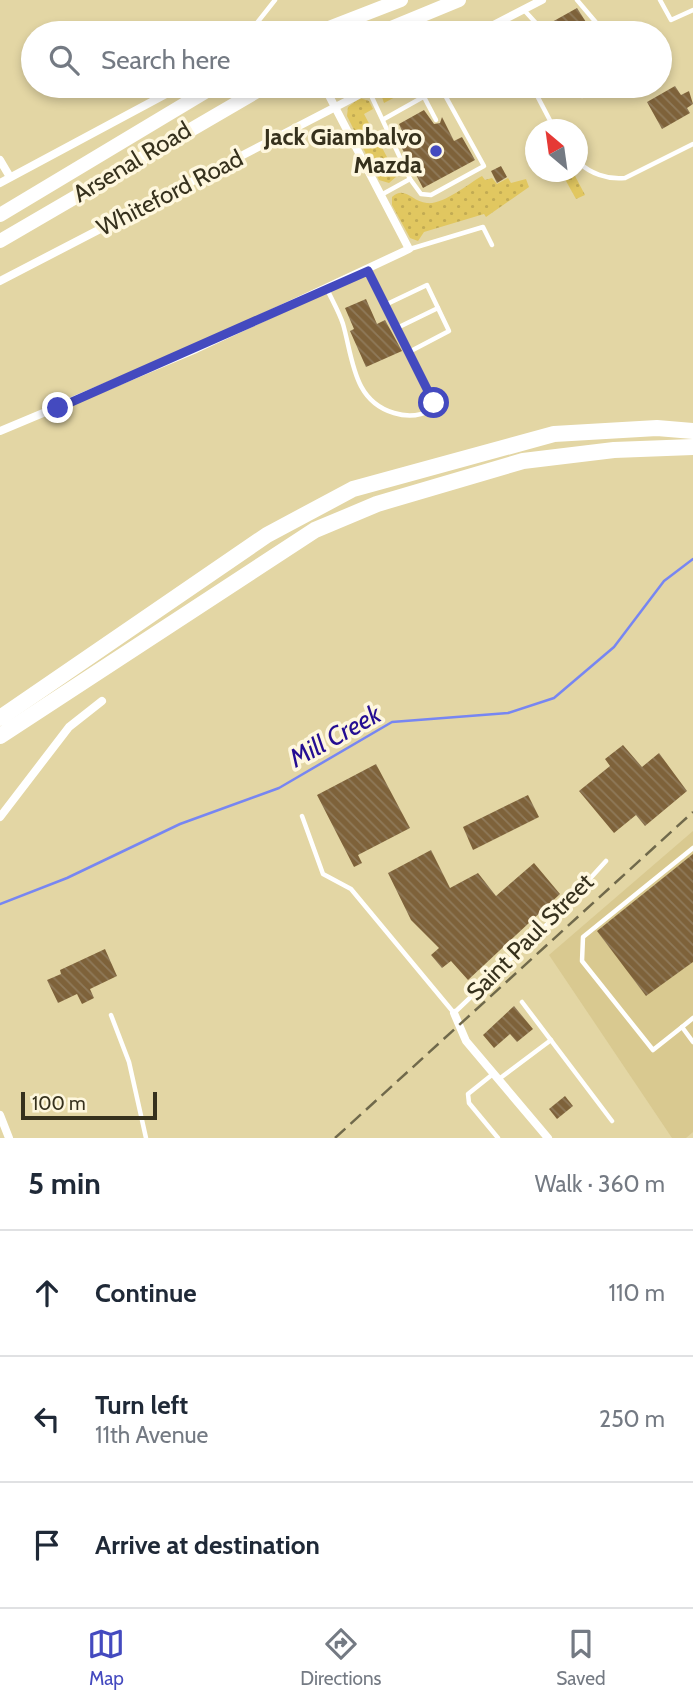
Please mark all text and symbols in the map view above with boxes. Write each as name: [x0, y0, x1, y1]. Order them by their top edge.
search box: [21, 21, 672, 98]
icon: search: [45, 41, 83, 79]
text: Search here: [101, 44, 230, 76]
street label: Arsenal Road: [67, 115, 196, 208]
north arrow: [525, 119, 588, 182]
place label: Jack Giambalvo Mazda: [263, 122, 422, 179]
street label: Whiteford Road: [92, 143, 248, 242]
marker: Jack Giambalvo Mazda: [428, 143, 444, 159]
route start: [418, 387, 449, 418]
route end: [42, 392, 73, 423]
water label: Mill Creek: [283, 697, 387, 775]
street label: Saint Paul Street: [460, 867, 599, 1006]
scale bar: [21, 1089, 158, 1121]
text: 100 m: [32, 1092, 86, 1115]
text: 5 min: [28, 1165, 101, 1202]
text: Walk · 360 m: [535, 1170, 665, 1198]
icon: ahead: [28, 1274, 66, 1312]
text: Continue: [95, 1277, 197, 1309]
text: 110 m: [609, 1279, 665, 1307]
text: Turn left: [95, 1389, 188, 1421]
icon: left: [28, 1400, 66, 1438]
text: 250 m: [599, 1405, 665, 1433]
text: 11th Avenue: [95, 1421, 208, 1449]
icon: arrive: [28, 1526, 66, 1564]
text: Arrive at destination: [95, 1529, 320, 1561]
tab: Map: [87, 1625, 125, 1690]
tab: Directions: [300, 1625, 381, 1690]
tab: Saved: [556, 1625, 606, 1690]

